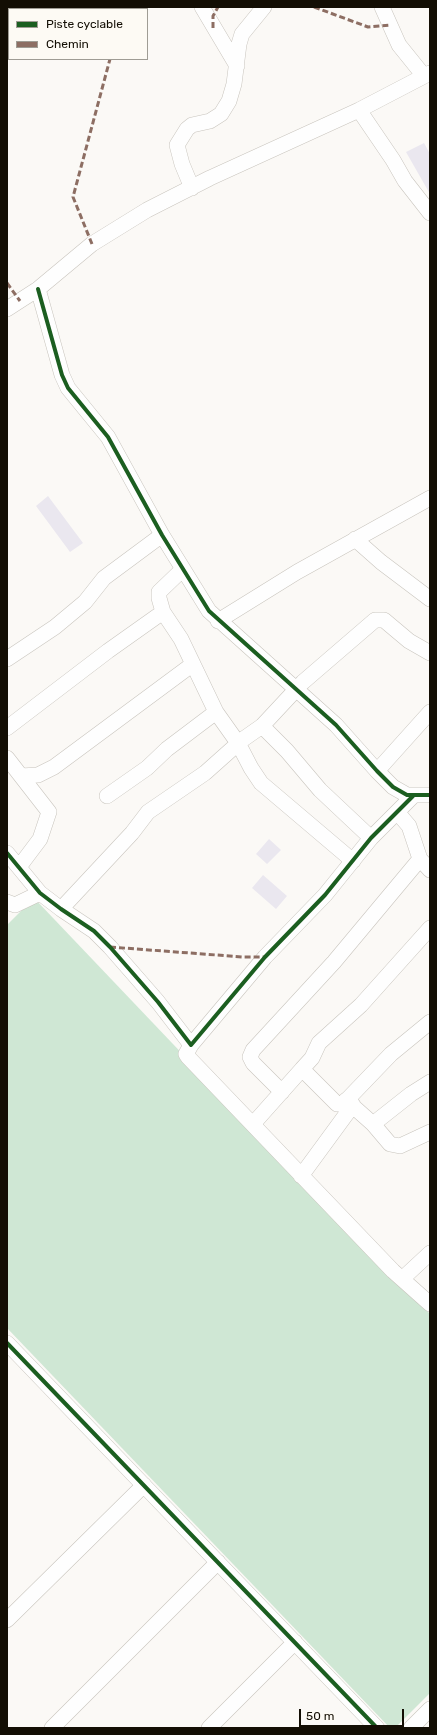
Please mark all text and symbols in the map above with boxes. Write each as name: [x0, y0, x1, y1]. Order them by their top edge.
legend: [8, 8, 148, 60]
text: Piste cyclable: [46, 17, 123, 31]
text: Chemin: [46, 37, 89, 51]
scale bar: [301, 1701, 406, 1727]
text: 50 m: [306, 1709, 334, 1723]

